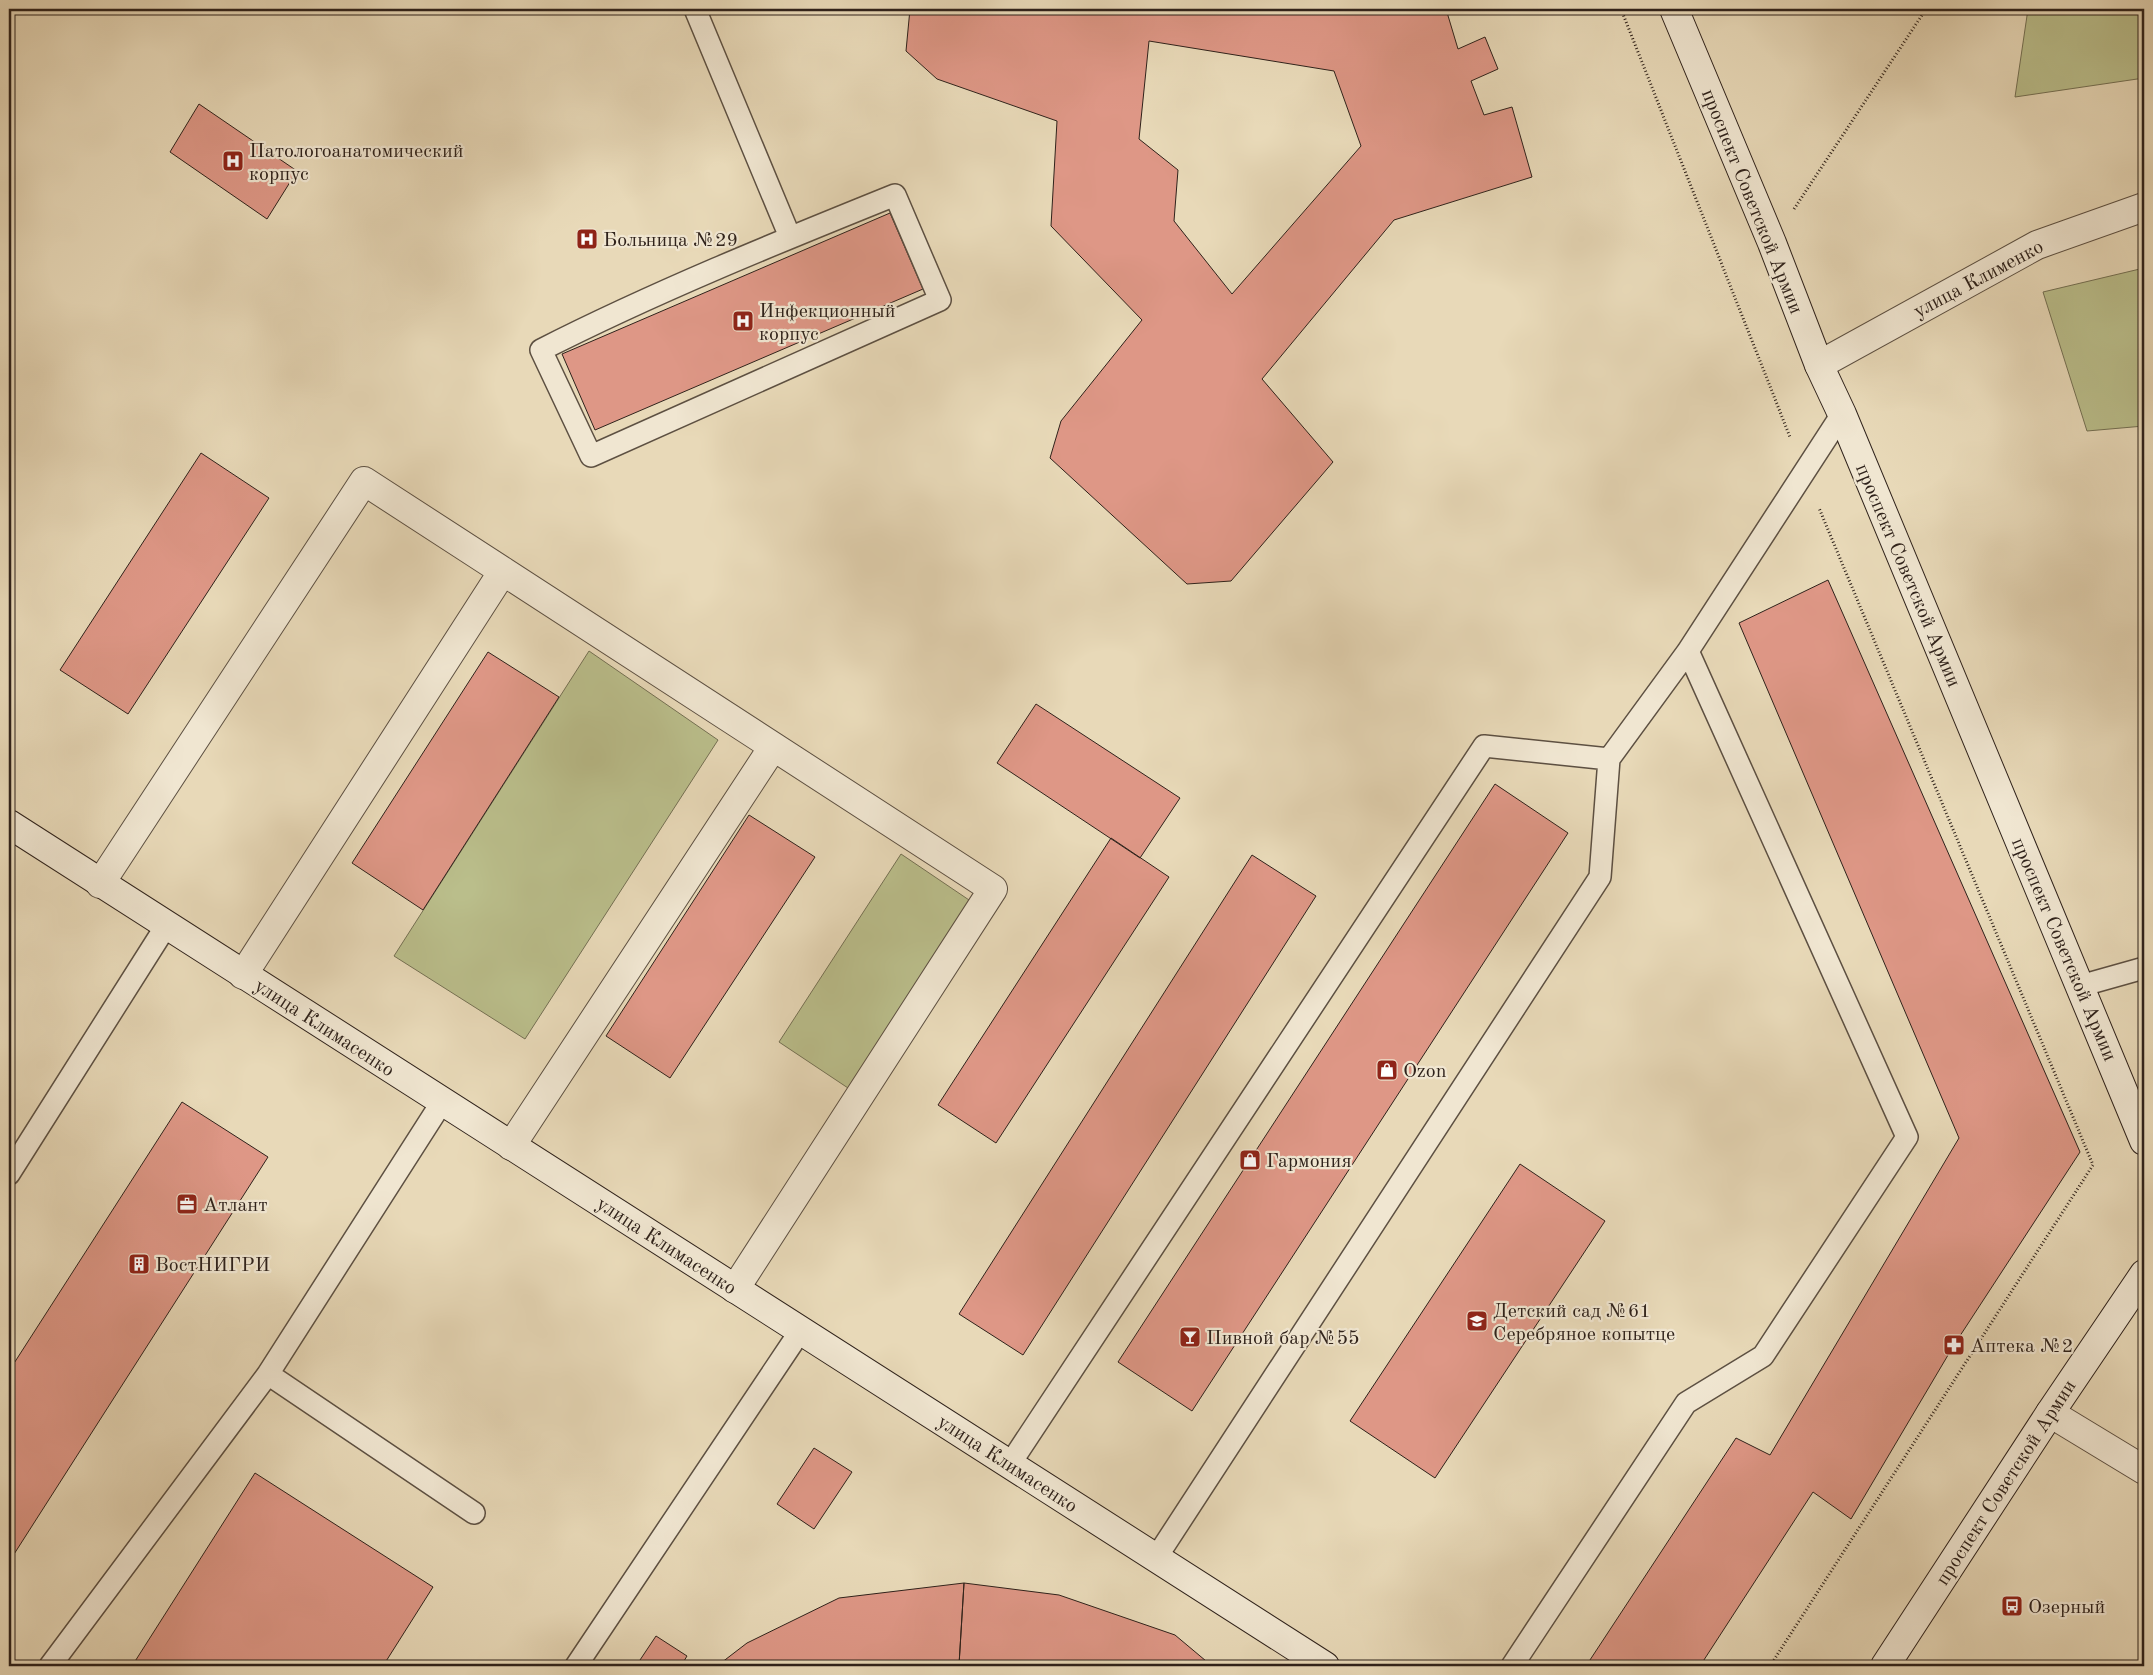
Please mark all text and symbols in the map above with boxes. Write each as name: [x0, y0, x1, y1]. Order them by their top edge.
street label: проспект Советской Армии: [1697, 87, 1805, 317]
place label: Патологоанатомический корпус: [249, 142, 463, 185]
hospital icon: Патологоанатомический корпус: [221, 149, 245, 173]
hospital icon: Больница №29: [575, 227, 599, 251]
place label: Больница №29: [603, 231, 738, 251]
street label: улица Клименко: [1911, 237, 2047, 322]
place label: Инфекционный корпус: [759, 302, 895, 345]
hospital icon: Инфекционный корпус: [731, 309, 755, 333]
street label: проспект Советской Армии: [1851, 461, 1963, 690]
street label: проспект Советской Армии: [2007, 835, 2119, 1064]
street label: улица Климасенко: [250, 976, 397, 1081]
shop icon: Ozon: [1375, 1058, 1399, 1082]
place label: Ozon: [1403, 1062, 1447, 1082]
shop icon: Гармония: [1238, 1148, 1262, 1172]
place label: Гармония: [1266, 1152, 1352, 1172]
office icon: Атлант: [175, 1192, 199, 1216]
street label: улица Климасенко: [592, 1194, 739, 1299]
place label: Атлант: [203, 1196, 268, 1216]
building icon: ВостНИГРИ: [127, 1252, 151, 1276]
place label: ВостНИГРИ: [155, 1256, 270, 1276]
place label: Детский сад №61 Серебряное копытце: [1493, 1302, 1675, 1345]
school or university icon: Детский сад №61 Серебряное копытце: [1465, 1309, 1489, 1333]
bar icon: Пивной бар №55: [1178, 1325, 1202, 1349]
place label: Пивной бар №55: [1206, 1329, 1360, 1349]
pharmacy icon: Аптека №2: [1942, 1333, 1966, 1357]
place label: Аптека №2: [1970, 1337, 2073, 1357]
street label: проспект Советской Армии: [1933, 1377, 2081, 1589]
street label: улица Климасенко: [933, 1412, 1080, 1517]
bus stop icon: Озерный: [2000, 1594, 2024, 1618]
place label: Озерный: [2028, 1598, 2105, 1618]

